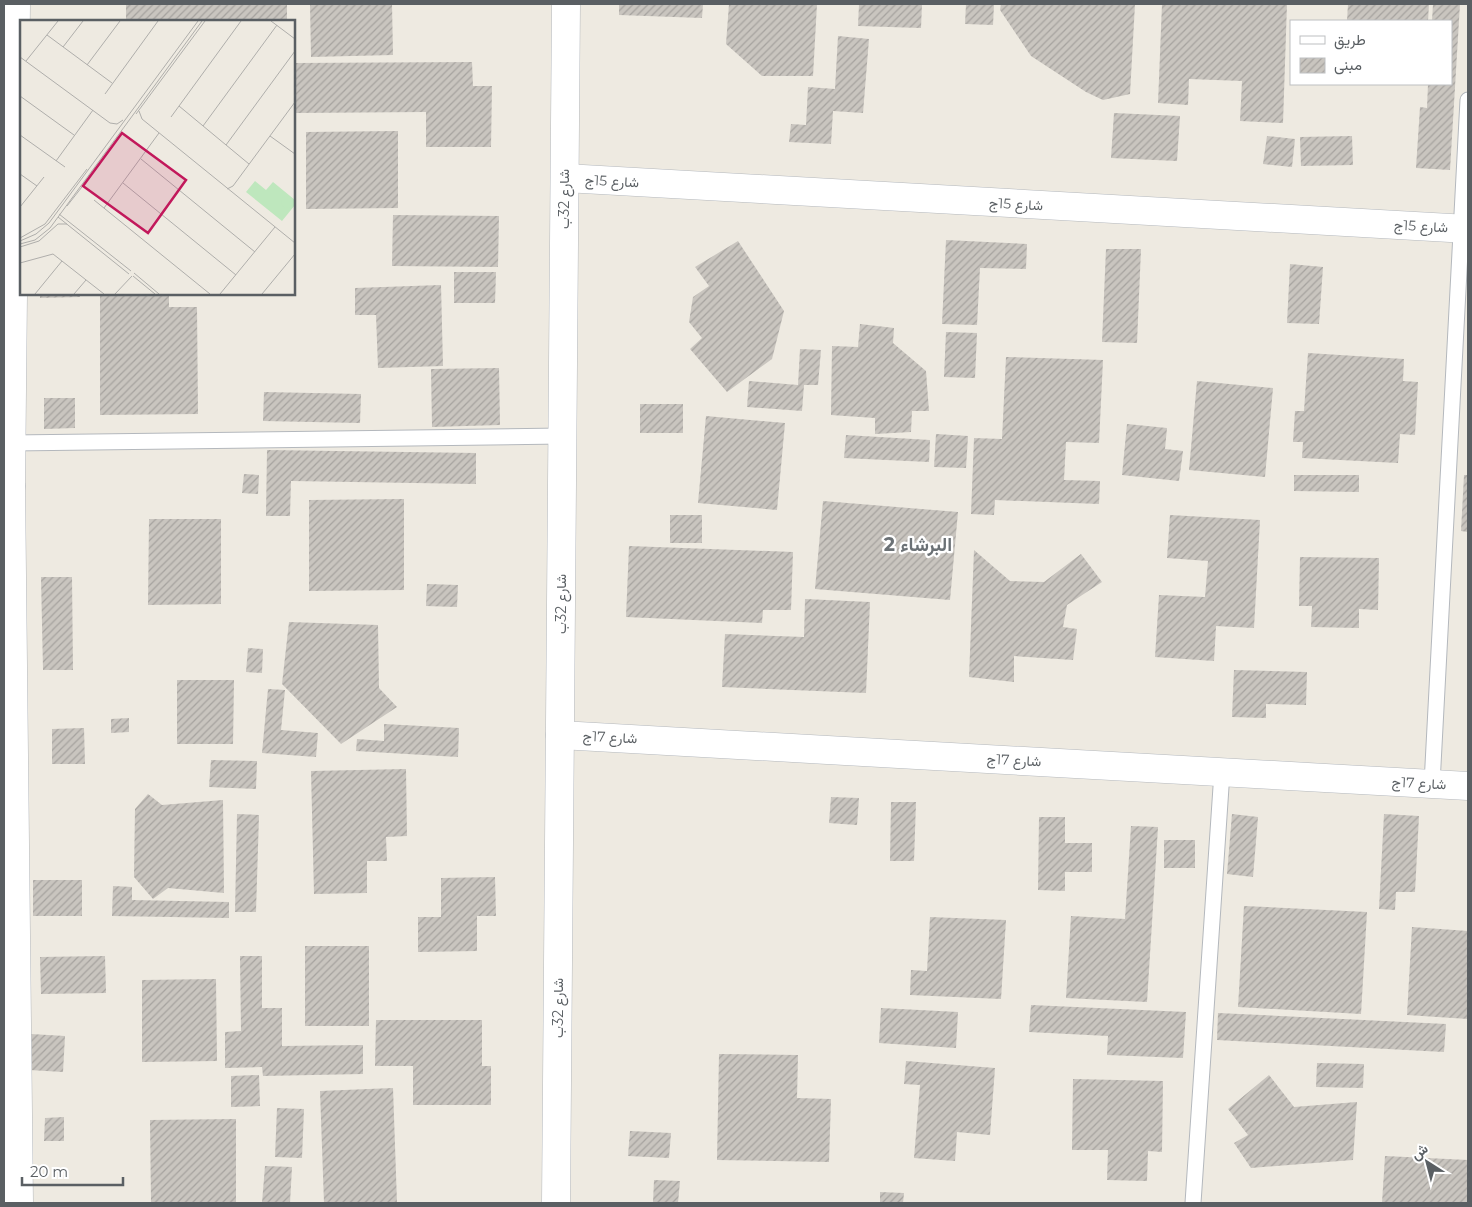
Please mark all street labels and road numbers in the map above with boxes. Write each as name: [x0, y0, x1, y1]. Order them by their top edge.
street label: شارع 32ب: [555, 169, 575, 229]
street label: شارع 15ج: [584, 171, 640, 193]
street label: شارع 15ج: [988, 194, 1044, 216]
street label: شارع 15ج: [1393, 216, 1449, 238]
street label: شارع 32ب: [552, 574, 572, 634]
street label: شارع 17ج: [582, 727, 638, 749]
street label: شارع 17ج: [986, 750, 1042, 772]
street label: شارع 17ج: [1391, 773, 1447, 795]
street label: شارع 32ب: [549, 978, 569, 1038]

